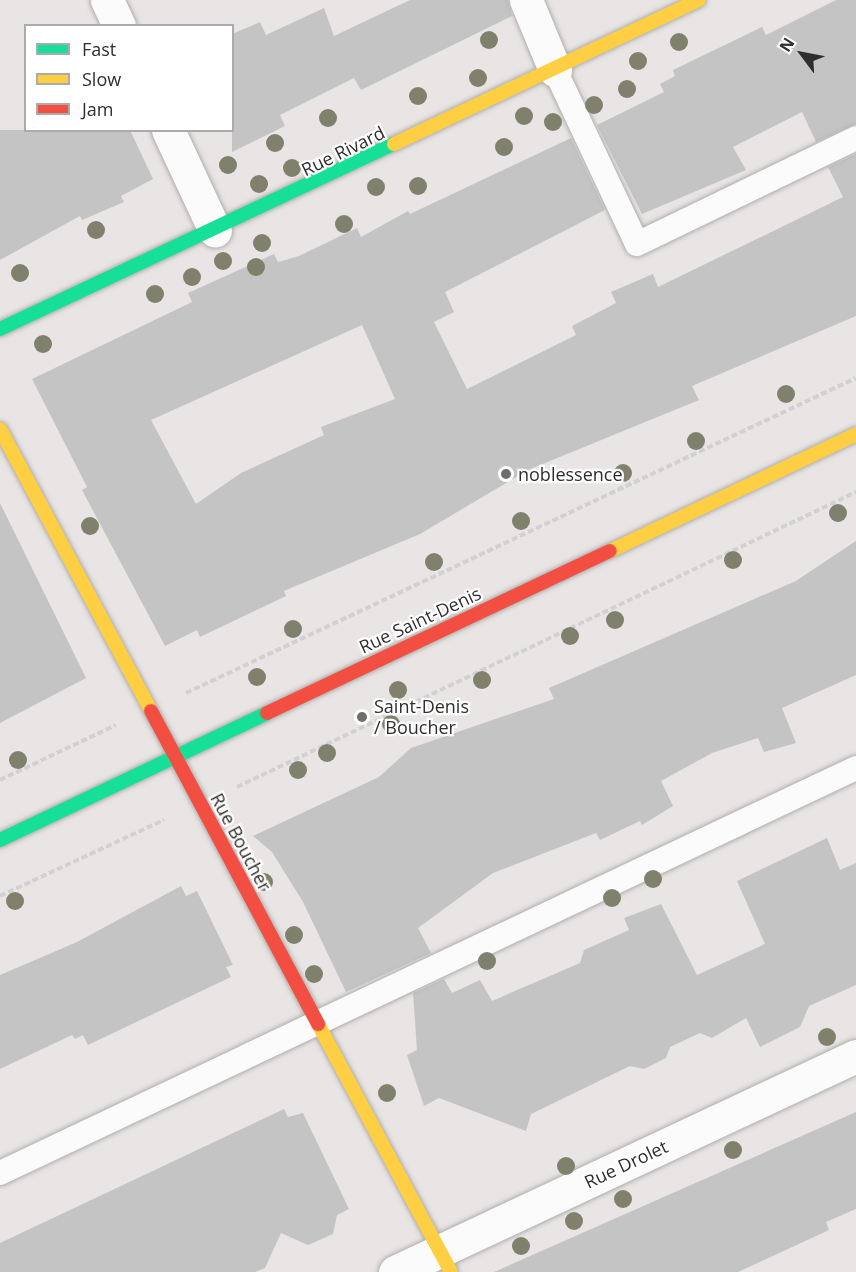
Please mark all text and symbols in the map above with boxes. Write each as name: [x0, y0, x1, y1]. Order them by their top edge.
legend: [24, 24, 234, 132]
north arrow: [772, 24, 832, 84]
text: N: [774, 33, 800, 56]
text: Fast: [82, 37, 116, 61]
text: Slow: [82, 67, 121, 91]
text: Jam: [82, 97, 114, 121]
street label: Rue Rivard: [298, 122, 388, 180]
place label: noblessence: [518, 463, 623, 485]
marker: noblessence: [499, 467, 513, 481]
street label: Rue Saint-Denis: [356, 582, 484, 658]
place label: Saint-Denis / Boucher: [374, 696, 469, 738]
marker: Saint-Denis / Boucher: [355, 710, 369, 724]
street label: Rue Boucher: [206, 789, 276, 895]
street label: Rue Drolet: [581, 1135, 671, 1193]

